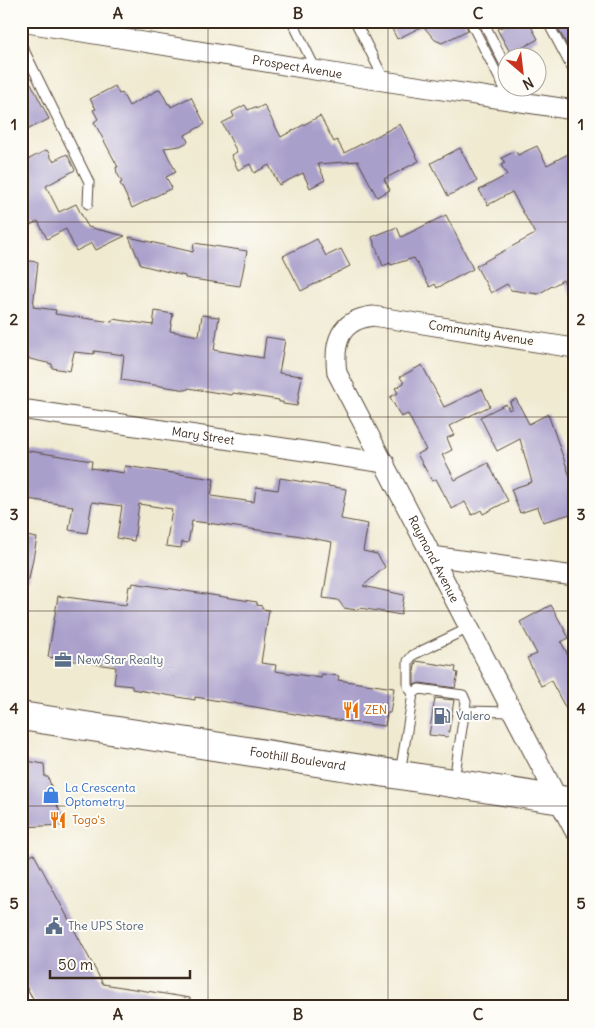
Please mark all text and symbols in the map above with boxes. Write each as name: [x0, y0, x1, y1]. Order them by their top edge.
text: A: [113, 3, 123, 23]
text: B: [293, 3, 304, 23]
text: C: [473, 3, 484, 23]
north arrow: [498, 48, 548, 98]
street label: Prospect Avenue: [251, 52, 343, 81]
text: N: [520, 73, 537, 94]
text: 1: [11, 114, 17, 134]
text: 1: [578, 114, 584, 134]
text: 2: [10, 309, 19, 329]
text: 2: [577, 309, 586, 329]
street label: Community Avenue: [428, 317, 535, 348]
street label: Mary Street: [171, 423, 235, 448]
text: 3: [9, 504, 19, 524]
text: 3: [576, 504, 586, 524]
street label: Raymond Avenue: [405, 513, 463, 605]
office icon: New Star Realty: [53, 650, 73, 670]
place label: New Star Realty: [77, 652, 163, 667]
text: 4: [9, 698, 19, 718]
text: 4: [576, 698, 586, 718]
restaurant icon: ZEN: [341, 700, 361, 720]
place label: ZEN: [365, 702, 387, 717]
fuel station icon: Valero: [432, 706, 452, 726]
place label: Valero: [456, 708, 491, 723]
street label: Foothill Boulevard: [249, 744, 347, 773]
place label: La Crescenta Optometry: [65, 780, 136, 809]
shop icon: La Crescenta Optometry: [41, 785, 61, 805]
restaurant icon: Togo's: [48, 810, 68, 830]
place label: Togo's: [72, 812, 105, 827]
text: 5: [9, 893, 19, 913]
text: 5: [576, 893, 586, 913]
public building icon: The UPS Store: [44, 916, 64, 936]
place label: The UPS Store: [68, 918, 144, 933]
scale bar: [50, 948, 190, 980]
text: 50 m: [58, 955, 93, 974]
text: A: [113, 1004, 123, 1024]
text: B: [293, 1004, 304, 1024]
text: C: [473, 1004, 484, 1024]

